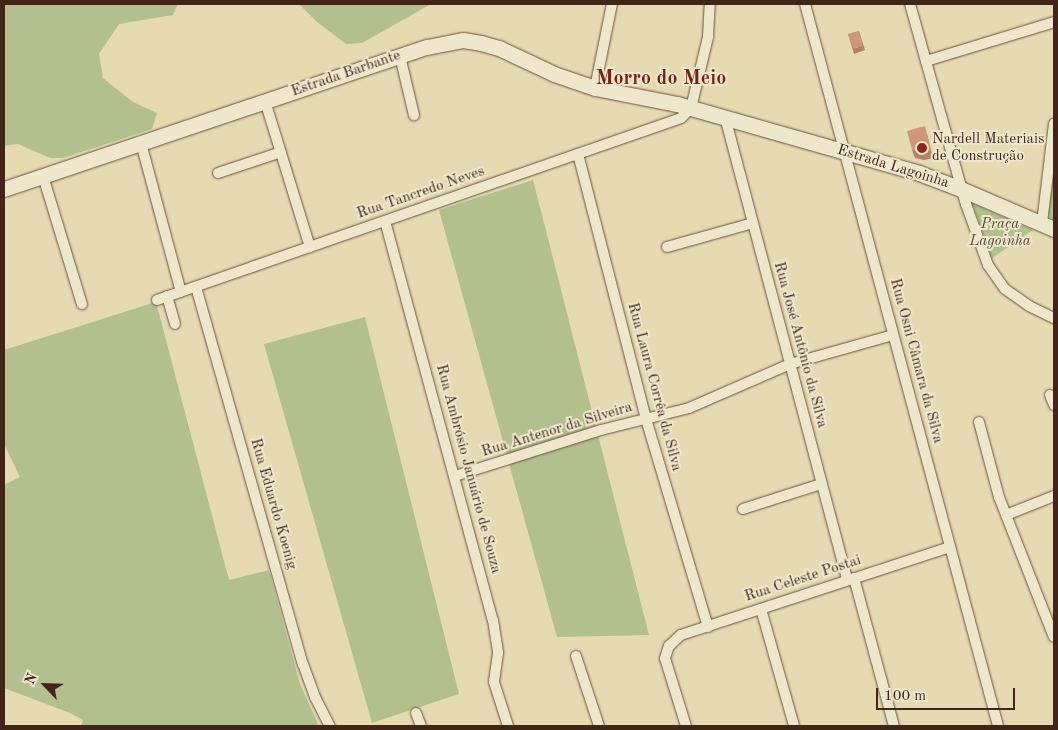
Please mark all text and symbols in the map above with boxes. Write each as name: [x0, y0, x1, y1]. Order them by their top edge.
street label: Estrada Barbante: [289, 47, 403, 101]
district label: Morro do Meio: [596, 67, 726, 91]
place label: Nardell Materiais de Construção: [932, 130, 1044, 165]
street label: Estrada Lagoinha: [835, 141, 951, 193]
marker: Nardell Materiais de Construção: [916, 142, 928, 154]
street label: Rua Tancredo Neves: [355, 163, 487, 223]
park label: Praça Lagoinha: [969, 215, 1031, 250]
street label: Rua José Antônio da Silva: [769, 260, 831, 430]
street label: Rua Osni Câmara da Silva: [885, 277, 947, 445]
street label: Rua Laura Corrêa da Silva: [623, 301, 685, 473]
street label: Rua Ambrósio Januário de Souza: [431, 362, 505, 576]
street label: Rua Antenor da Silveira: [480, 399, 634, 461]
street label: Rua Eduardo Koenig: [246, 436, 300, 572]
street label: Rua Celeste Postai: [743, 552, 863, 606]
north arrow: [20, 660, 70, 710]
text: N: [23, 671, 40, 687]
scale bar: [878, 678, 1017, 710]
text: 100 m: [884, 689, 926, 704]

